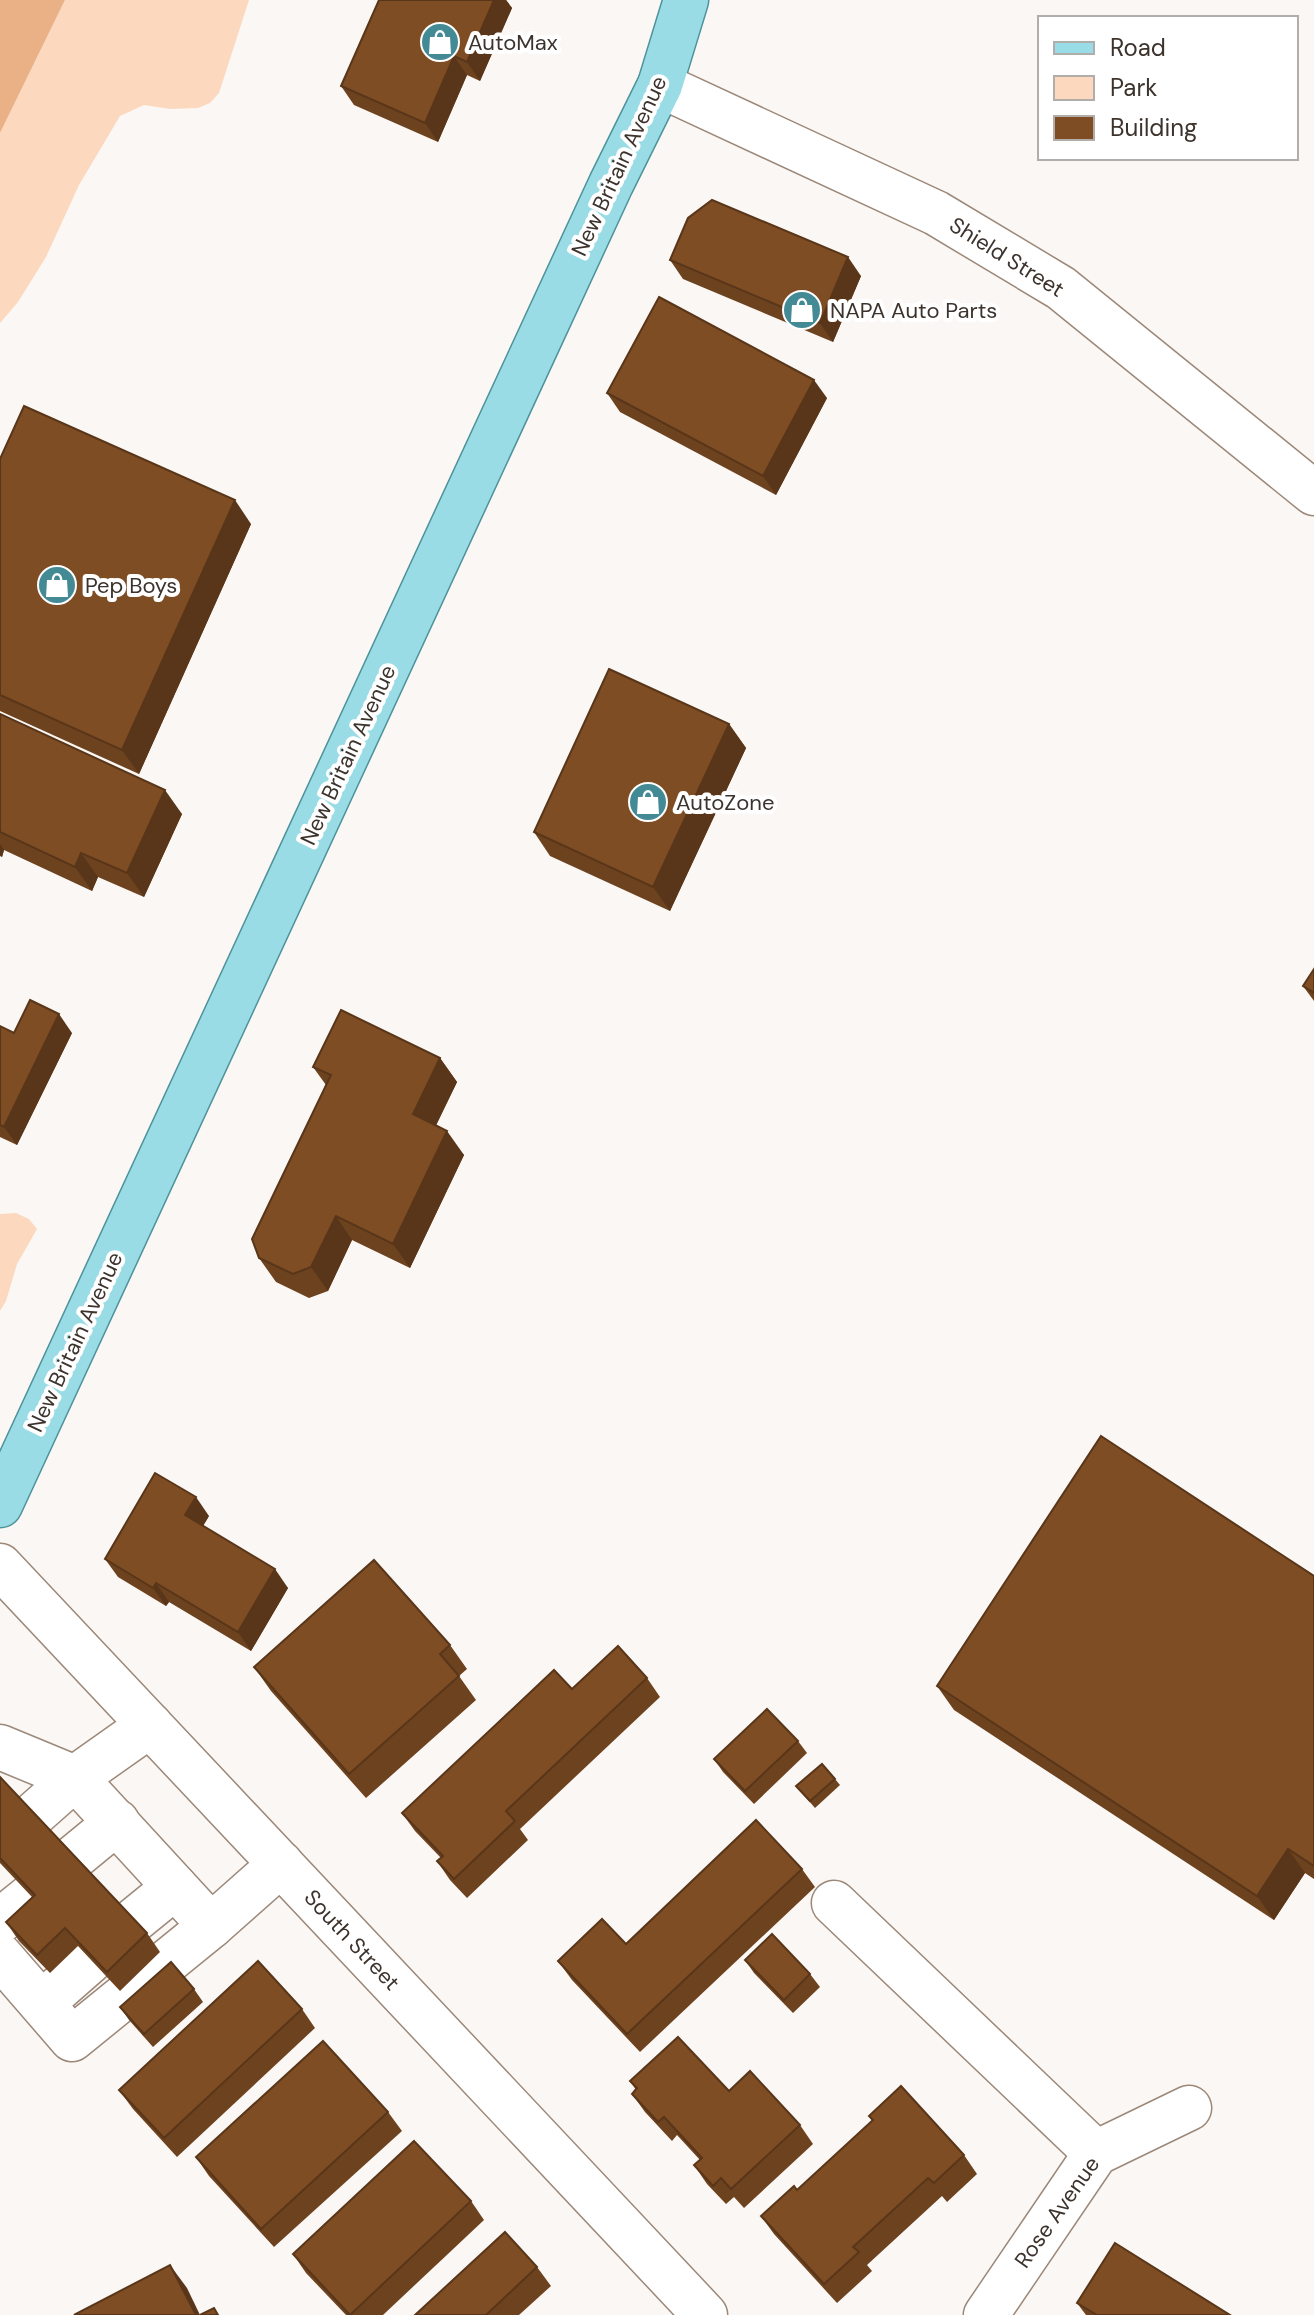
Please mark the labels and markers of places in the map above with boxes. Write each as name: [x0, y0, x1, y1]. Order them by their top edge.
shop icon: AutoMax: [419, 21, 461, 63]
place label: AutoMax: [468, 28, 558, 57]
shop icon: NAPA Auto Parts: [781, 289, 823, 331]
place label: NAPA Auto Parts: [830, 296, 997, 325]
shop icon: Pep Boys: [36, 564, 78, 606]
place label: Pep Boys: [85, 571, 177, 600]
shop icon: AutoZone: [627, 781, 669, 823]
place label: AutoZone: [676, 788, 774, 817]

